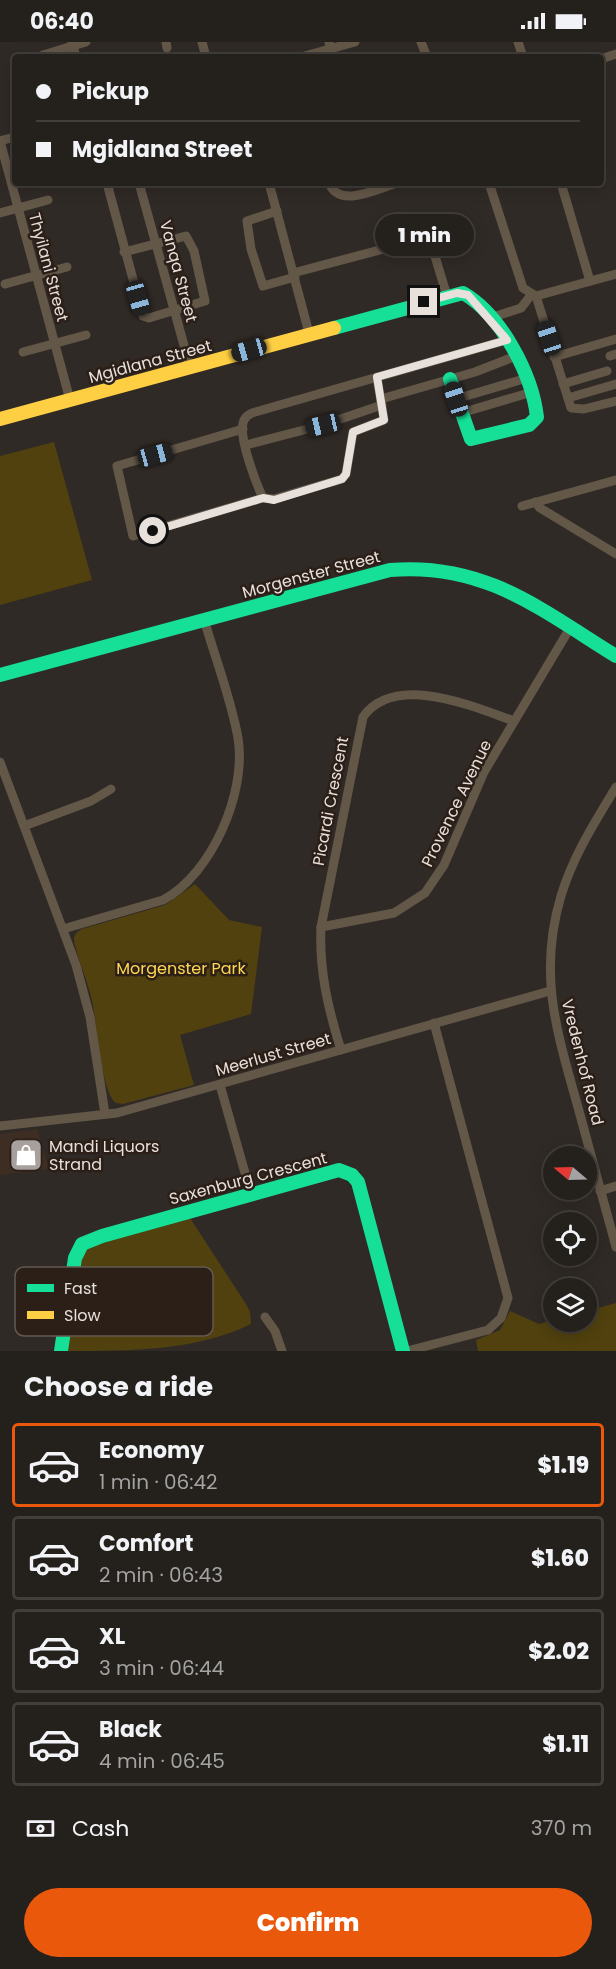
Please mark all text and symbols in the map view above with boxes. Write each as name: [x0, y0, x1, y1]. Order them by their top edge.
text: 06:40: [30, 6, 94, 37]
text: Pickup: [72, 76, 149, 107]
text: Mgidlana Street: [72, 134, 252, 165]
street label: Thyilani Street: [23, 210, 74, 324]
callout: 1 min: [374, 215, 474, 257]
street label: Vanqa Street: [154, 218, 203, 325]
text: 1 min: [398, 221, 451, 249]
car: [124, 278, 152, 318]
route end: [410, 288, 437, 315]
car: [535, 318, 563, 358]
street label: Mgidlana Street: [86, 334, 214, 389]
car: [229, 336, 269, 364]
car: [442, 379, 470, 419]
car: [303, 412, 343, 438]
car: [135, 442, 175, 468]
route start: [139, 517, 166, 544]
street label: Morgenster Street: [239, 545, 383, 604]
street label: Picardi Crescent: [307, 734, 354, 868]
street label: Provence Avenue: [416, 736, 497, 871]
park label: Morgenster Park: [116, 957, 247, 980]
street label: Vredenhof Road: [556, 997, 609, 1128]
street label: Meerlust Street: [213, 1027, 334, 1082]
place label: Mandi Liquors Strand: [49, 1135, 159, 1176]
shop icon: Mandi Liquors Strand: [8, 1137, 44, 1173]
street label: Saxenburg Crescent: [167, 1146, 330, 1211]
north arrow: [543, 1146, 597, 1200]
map controls: [543, 1146, 597, 1332]
button: locate: [543, 1212, 597, 1266]
legend: [15, 1267, 213, 1336]
text: Fast: [64, 1277, 97, 1300]
button: layers: [543, 1278, 597, 1332]
text: Slow: [64, 1304, 101, 1327]
text: Choose a ride: [24, 1368, 213, 1405]
text: Economy: [99, 1435, 204, 1466]
icon: car: [27, 1438, 81, 1492]
text: $1.19: [537, 1450, 589, 1481]
text: 1 min · 06:42: [99, 1468, 218, 1496]
text: Comfort: [99, 1528, 193, 1559]
icon: car: [27, 1531, 81, 1585]
text: $1.60: [531, 1543, 589, 1574]
text: 2 min · 06:43: [99, 1561, 223, 1589]
text: XL: [99, 1621, 125, 1652]
icon: car: [27, 1624, 81, 1678]
text: $2.02: [528, 1636, 589, 1667]
text: 3 min · 06:44: [99, 1654, 224, 1682]
text: Black: [99, 1714, 162, 1745]
icon: car: [27, 1717, 81, 1771]
text: $1.11: [542, 1729, 589, 1760]
text: 4 min · 06:45: [99, 1747, 225, 1775]
icon: cash: [24, 1812, 57, 1845]
text: Cash: [72, 1813, 129, 1844]
text: 370 m: [531, 1814, 592, 1842]
button: Confirm: [24, 1888, 592, 1957]

